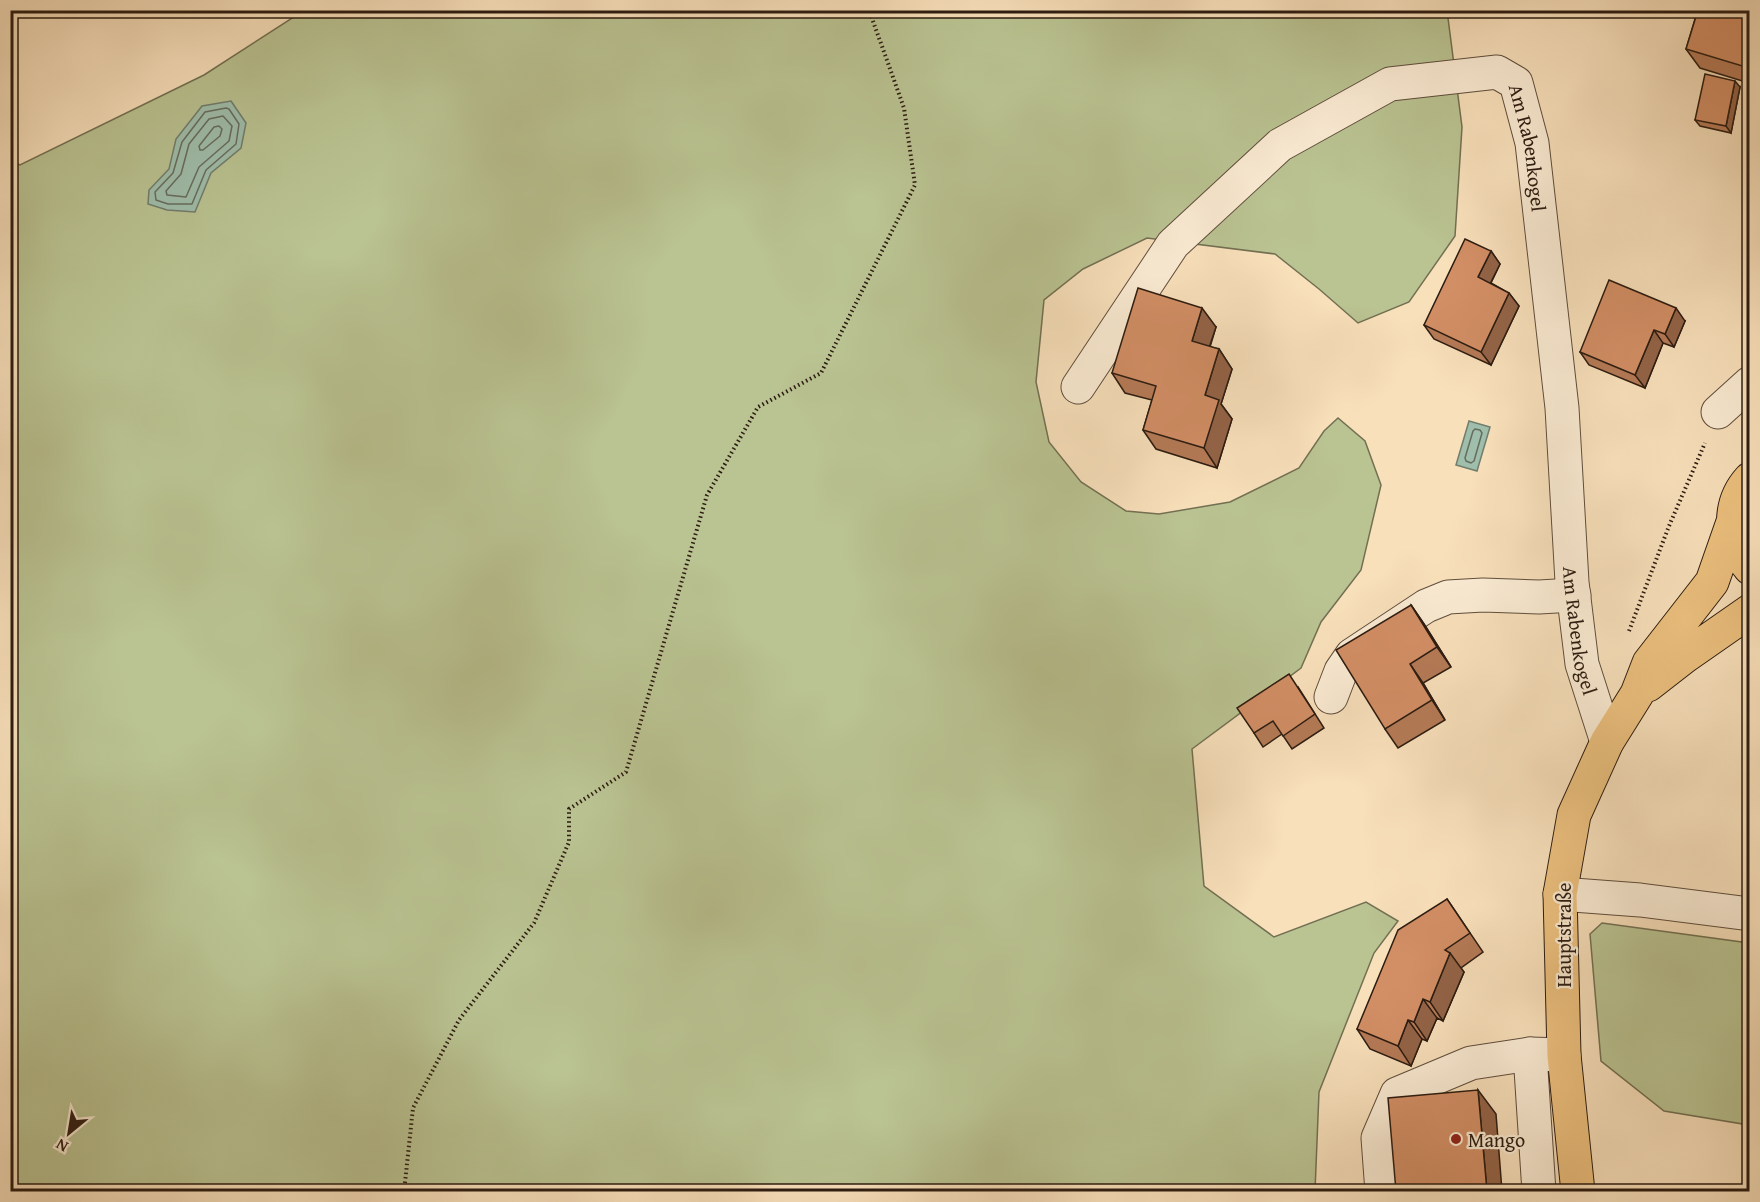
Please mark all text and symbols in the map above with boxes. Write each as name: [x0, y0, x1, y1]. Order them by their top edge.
street label: Am Rabenkogel: [1502, 80, 1554, 214]
street label: Am Rabenkogel: [1557, 565, 1605, 699]
street label: Hauptstraße: [1549, 882, 1578, 988]
north arrow: [39, 1103, 99, 1163]
place label: Mango: [1468, 1125, 1525, 1154]
marker: Mango: [1449, 1132, 1463, 1146]
text: N: [51, 1133, 72, 1159]

